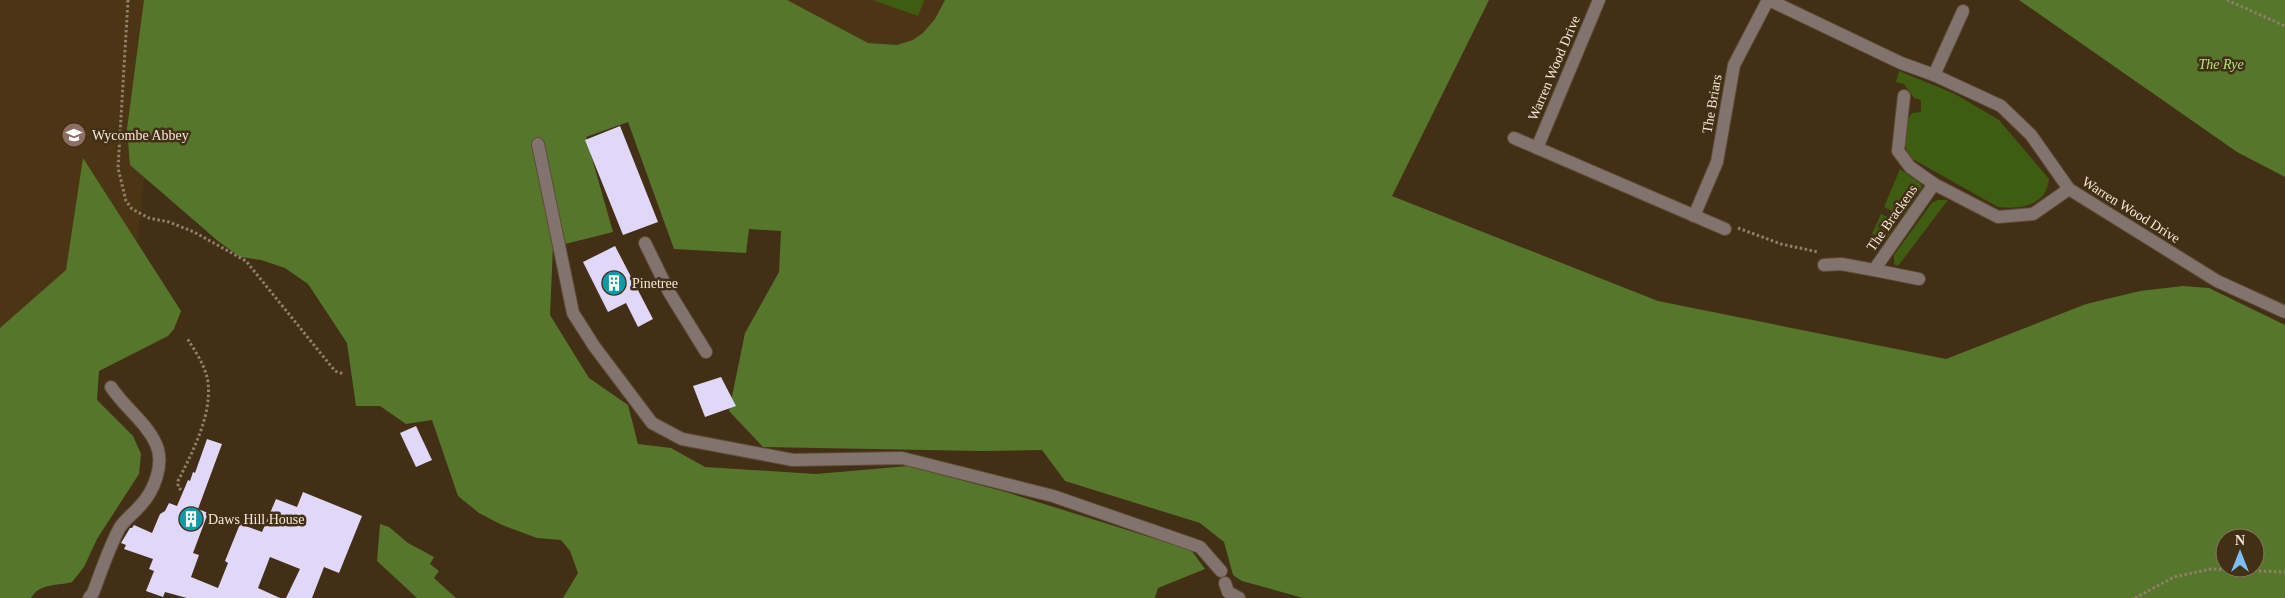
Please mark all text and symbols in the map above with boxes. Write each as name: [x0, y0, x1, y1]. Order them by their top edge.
street label: Warren Wood Drive: [1525, 13, 1583, 123]
park label: The Rye: [2198, 57, 2244, 72]
street label: The Briars: [1699, 73, 1725, 135]
school or university icon: Wycombe Abbey: [61, 122, 87, 148]
place label: Wycombe Abbey: [92, 128, 189, 143]
street label: Warren Wood Drive: [2079, 174, 2183, 246]
street label: The Brackens: [1864, 182, 1920, 254]
building icon: Pinetree: [601, 270, 627, 296]
place label: Pinetree: [632, 276, 678, 291]
building icon: Daws Hill House: [178, 506, 204, 532]
place label: Daws Hill House: [208, 512, 304, 527]
north arrow: [2215, 528, 2265, 578]
text: N: [2235, 533, 2245, 548]

